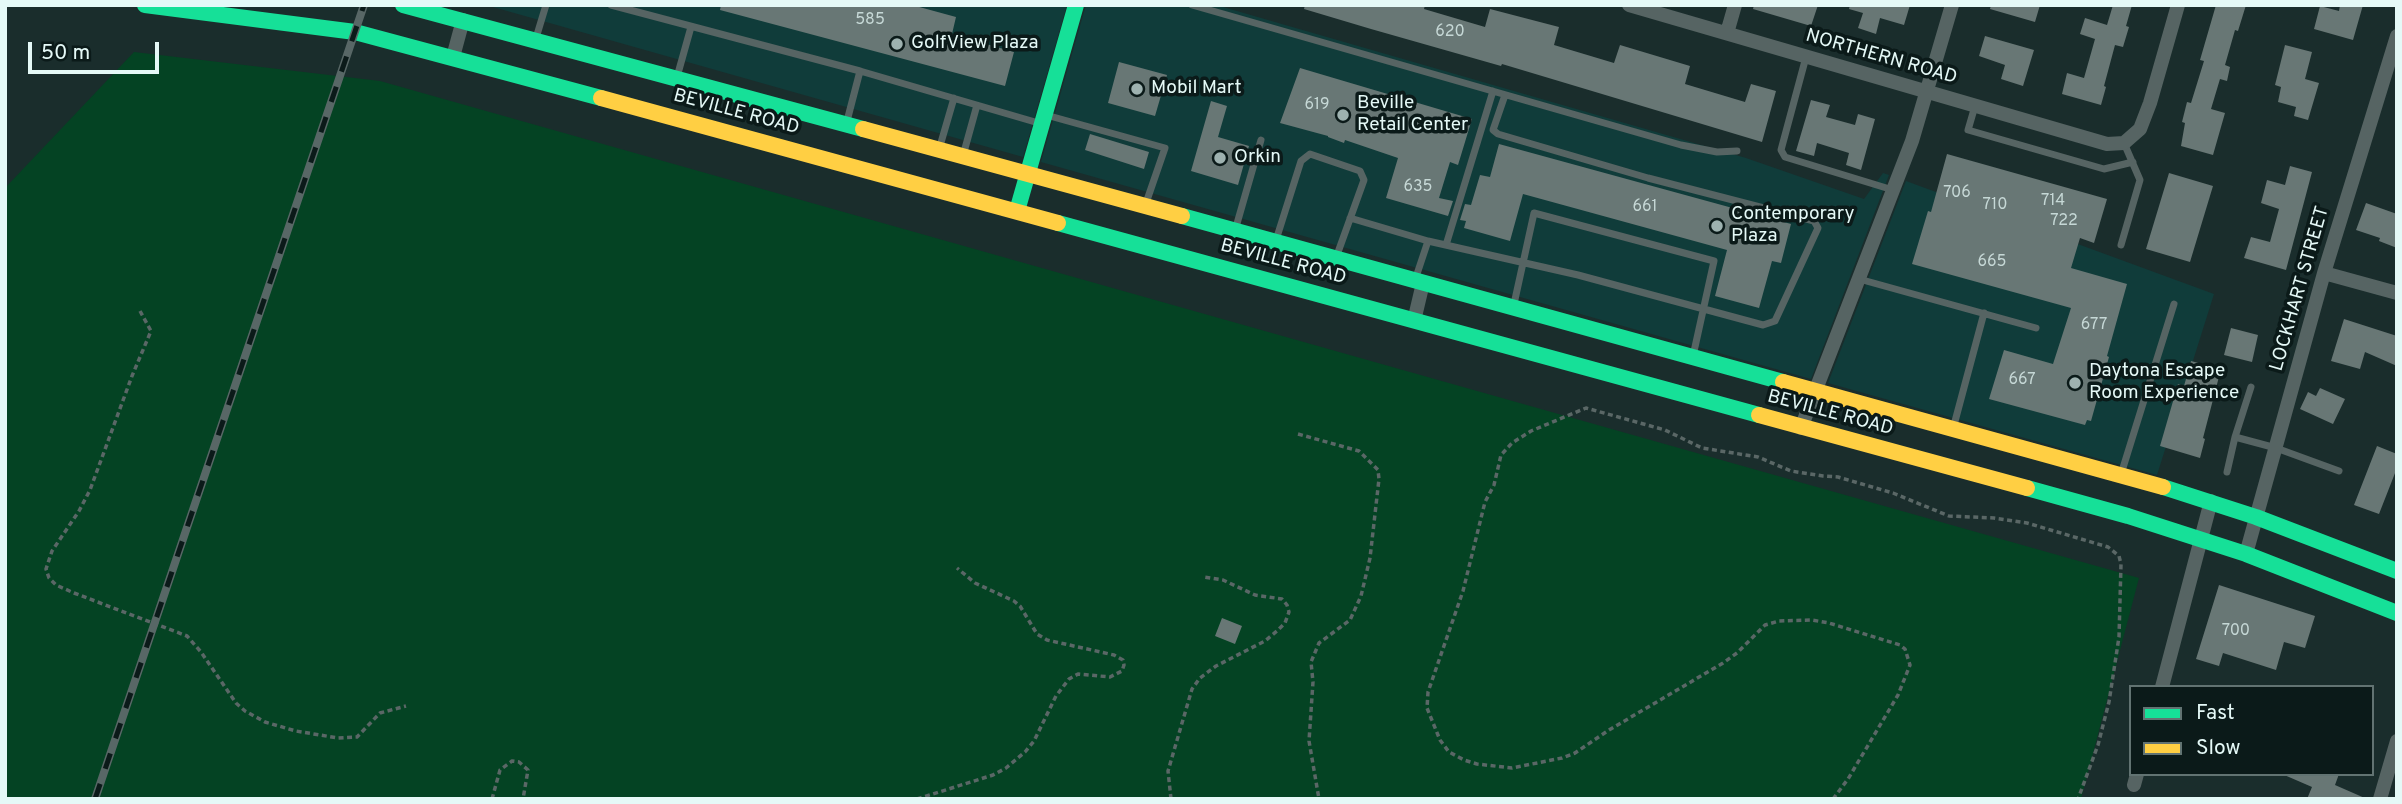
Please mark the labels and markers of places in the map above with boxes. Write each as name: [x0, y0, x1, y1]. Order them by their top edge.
place label: GolfView Plaza: [911, 33, 1038, 55]
marker: GolfView Plaza: [889, 36, 905, 52]
place label: Mobil Mart: [1151, 78, 1242, 100]
marker: Mobil Mart: [1129, 81, 1145, 97]
place label: Beville Retail Center: [1357, 93, 1468, 137]
marker: Beville Retail Center: [1335, 107, 1351, 123]
place label: Orkin: [1234, 147, 1281, 169]
marker: Orkin: [1212, 150, 1228, 166]
place label: Contemporary Plaza: [1731, 204, 1854, 248]
marker: Contemporary Plaza: [1709, 218, 1725, 234]
place label: Daytona Escape Room Experience: [2089, 361, 2239, 405]
marker: Daytona Escape Room Experience: [2067, 375, 2083, 391]

